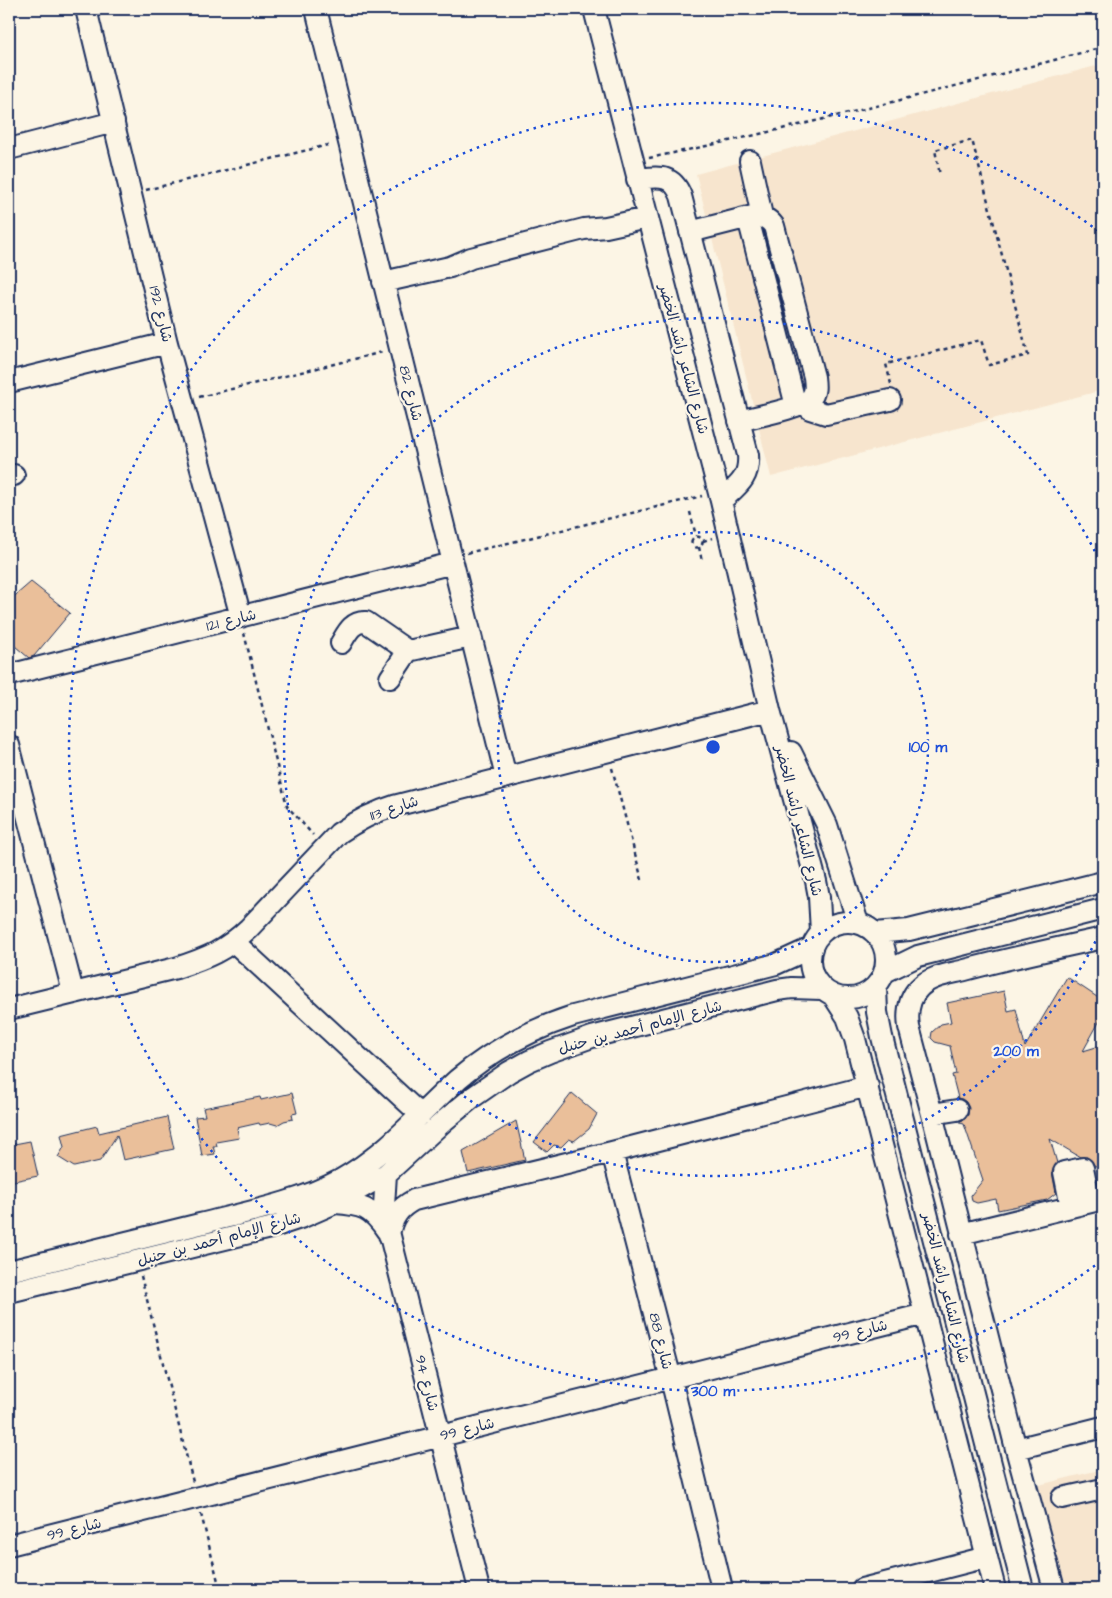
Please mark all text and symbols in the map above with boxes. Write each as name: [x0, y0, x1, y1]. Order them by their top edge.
street label: شارع الشاعر راشد الخضر: [653, 281, 714, 436]
street label: شارع 192: [143, 284, 178, 345]
street label: شارع 82: [393, 363, 428, 423]
street label: شارع 121: [204, 604, 258, 637]
text: 100 m: [909, 737, 948, 758]
centre of rings: [704, 738, 722, 756]
street label: شارع الشاعر راشد الخضر: [769, 743, 827, 899]
street label: شارع 113: [367, 791, 421, 826]
street label: شارع الإمام أحمد بن حنبل: [556, 996, 724, 1059]
text: 200 m: [992, 1041, 1039, 1062]
street label: شارع الإمام أحمد بن حنبل: [135, 1208, 303, 1271]
street label: شارع الشاعر راشد الخضر: [916, 1210, 974, 1366]
street label: شارع 88: [643, 1310, 678, 1372]
street label: شارع 99: [831, 1315, 890, 1348]
street label: شارع 94: [409, 1353, 444, 1413]
text: 300 m: [690, 1381, 735, 1402]
street label: شارع 99: [438, 1413, 497, 1446]
street label: شارع 99: [45, 1513, 104, 1546]

